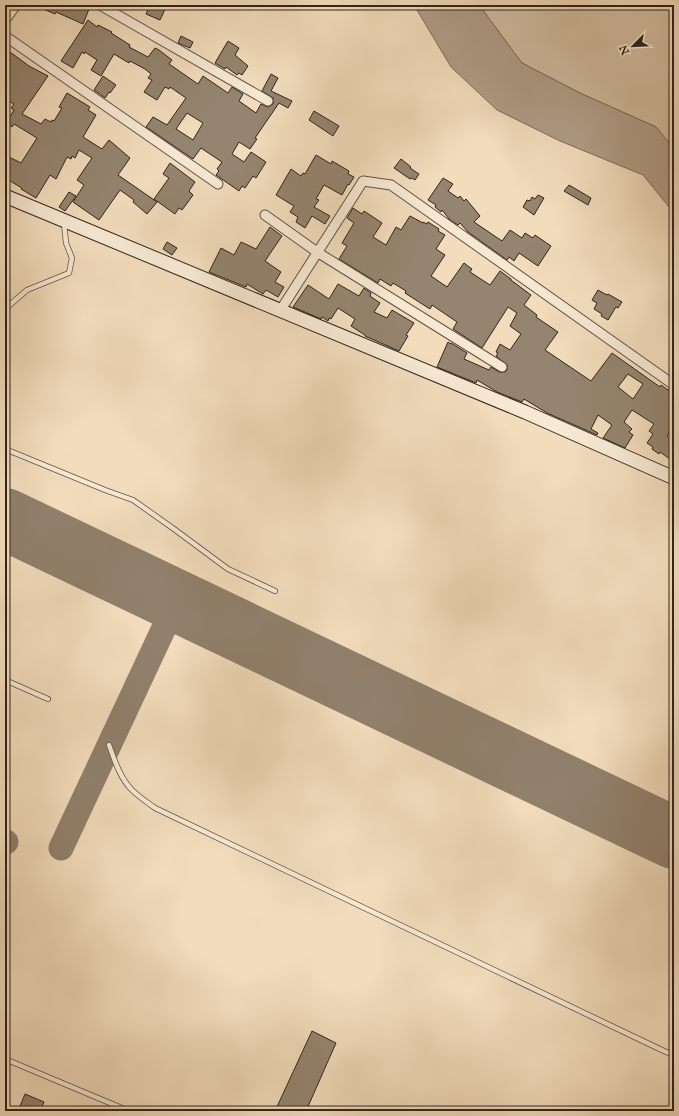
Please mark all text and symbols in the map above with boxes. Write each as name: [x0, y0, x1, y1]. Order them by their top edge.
north arrow: [613, 26, 653, 66]
text: N: [616, 42, 632, 57]

